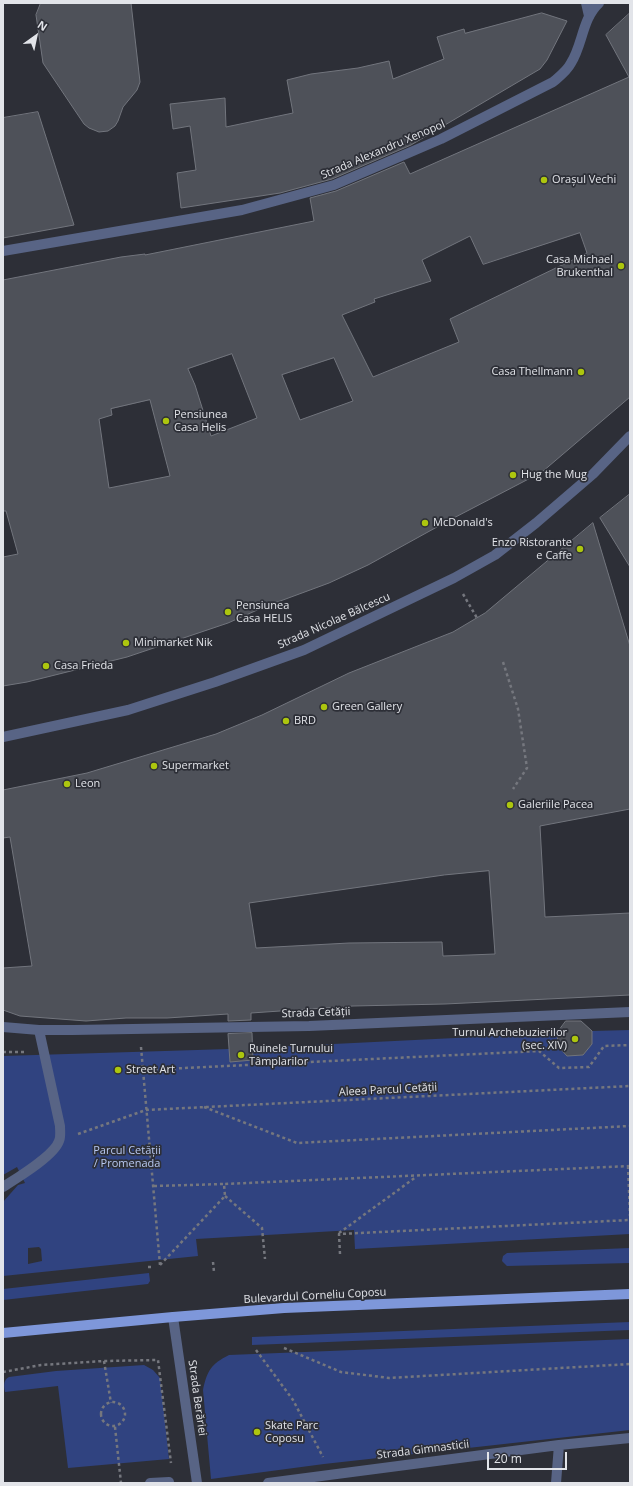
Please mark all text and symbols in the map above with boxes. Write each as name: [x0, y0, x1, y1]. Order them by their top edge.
north arrow: [16, 16, 56, 56]
text: N: [35, 17, 51, 34]
street label: Strada Alexandru Xenopol: [319, 118, 447, 182]
place label: Orașul Vechi: [552, 173, 616, 187]
marker: Orașul Vechi: [539, 175, 549, 185]
place label: Casa Michael Brukenthal: [546, 253, 613, 279]
marker: Casa Michael Brukenthal: [616, 261, 626, 271]
place label: Casa Thellmann: [491, 365, 573, 379]
marker: Casa Thellmann: [576, 367, 586, 377]
place label: Pensiunea Casa Helis: [174, 408, 227, 434]
marker: Pensiunea Casa Helis: [161, 416, 171, 426]
place label: Hug the Mug: [521, 468, 587, 482]
marker: Hug the Mug: [508, 470, 518, 480]
place label: McDonald's: [433, 516, 493, 530]
marker: McDonald's: [420, 518, 430, 528]
place label: Enzo Ristorante e Caffe: [492, 536, 572, 562]
marker: Enzo Ristorante e Caffe: [575, 544, 585, 554]
street label: Strada Nicolae Bălcescu: [276, 590, 392, 652]
place label: Pensiunea Casa HELIS: [236, 599, 292, 625]
marker: Pensiunea Casa HELIS: [223, 607, 233, 617]
place label: Minimarket Nik: [134, 636, 213, 650]
marker: Minimarket Nik: [121, 638, 131, 648]
place label: Casa Frieda: [54, 659, 113, 673]
marker: Casa Frieda: [41, 661, 51, 671]
place label: Green Gallery: [332, 700, 402, 714]
marker: Green Gallery: [319, 702, 329, 712]
place label: BRD: [294, 714, 316, 728]
marker: BRD: [281, 716, 291, 726]
place label: Supermarket: [162, 759, 229, 773]
marker: Supermarket: [149, 761, 159, 771]
place label: Leon: [75, 777, 100, 791]
marker: Leon: [62, 779, 72, 789]
place label: Galeriile Pacea: [518, 798, 593, 812]
marker: Galeriile Pacea: [505, 800, 515, 810]
street label: Strada Cetății: [281, 1005, 351, 1021]
place label: Turnul Archebuzierilor (sec. XIV): [452, 1026, 567, 1052]
marker: Turnul Archebuzierilor (sec. XIV): [570, 1034, 580, 1044]
place label: Ruinele Turnului Tâmplarilor: [249, 1042, 333, 1068]
marker: Ruinele Turnului Tâmplarilor: [236, 1050, 246, 1060]
place label: Street Art: [126, 1063, 175, 1077]
marker: Street Art: [113, 1065, 123, 1075]
street label: Aleea Parcul Cetății: [338, 1081, 438, 1099]
park label: Parcul Cetății / Promenada: [93, 1144, 161, 1170]
street label: Bulevardul Corneliu Coposu: [243, 1286, 387, 1306]
street label: Strada Berăriei: [185, 1359, 209, 1437]
place label: Skate Parc Coposu: [265, 1419, 318, 1445]
marker: Skate Parc Coposu: [252, 1427, 262, 1437]
street label: Strada Gimnasticii: [376, 1438, 470, 1462]
scale bar: [489, 1444, 569, 1470]
text: 20 m: [494, 1450, 522, 1467]

